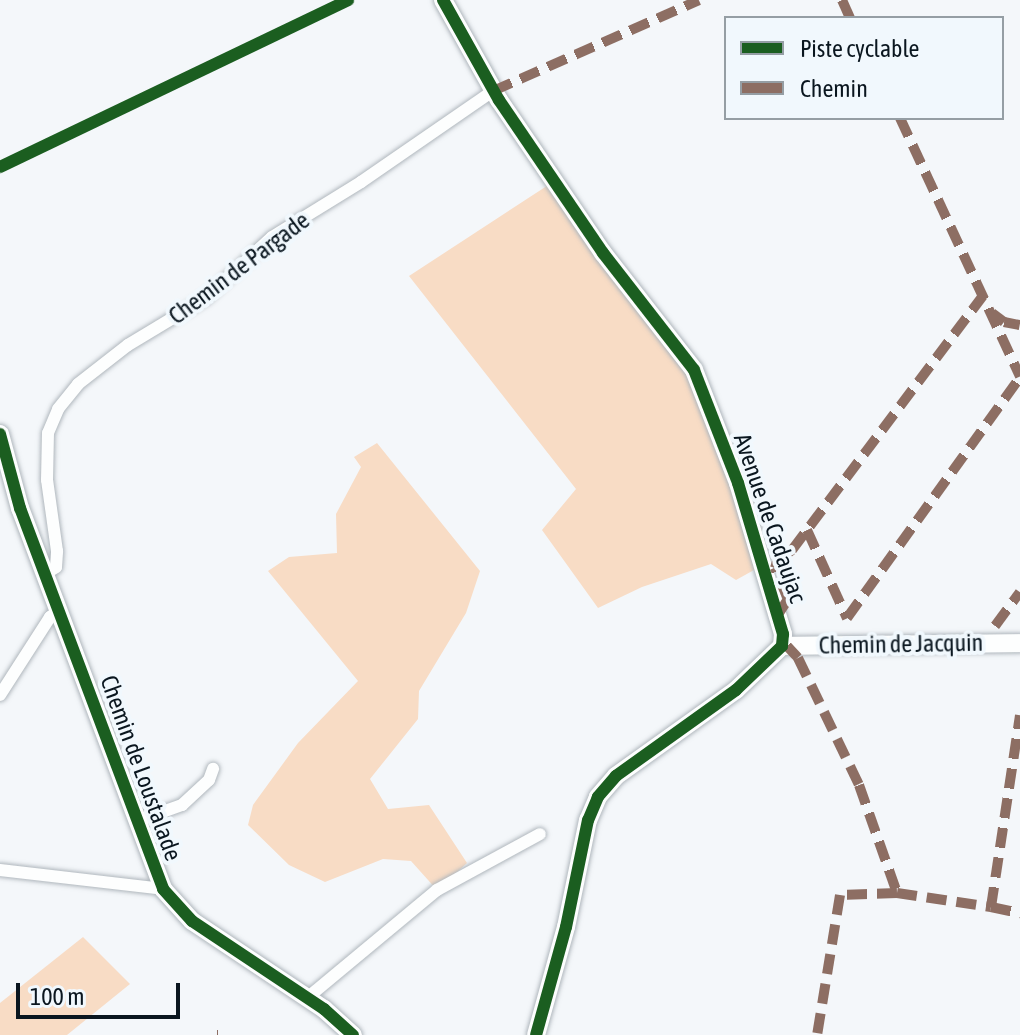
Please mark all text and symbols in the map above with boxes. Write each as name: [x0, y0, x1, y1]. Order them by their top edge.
legend: [724, 16, 1004, 120]
text: Piste cyclable: [800, 35, 919, 62]
text: Chemin: [800, 75, 868, 102]
street label: Chemin de Pargade: [163, 206, 315, 330]
street label: Avenue de Cadaujac: [728, 430, 812, 606]
street label: Chemin de Jacquin: [819, 628, 983, 660]
street label: Chemin de Loustalade: [94, 671, 188, 865]
scale bar: [20, 967, 184, 1017]
text: 100 m: [30, 983, 84, 1010]

